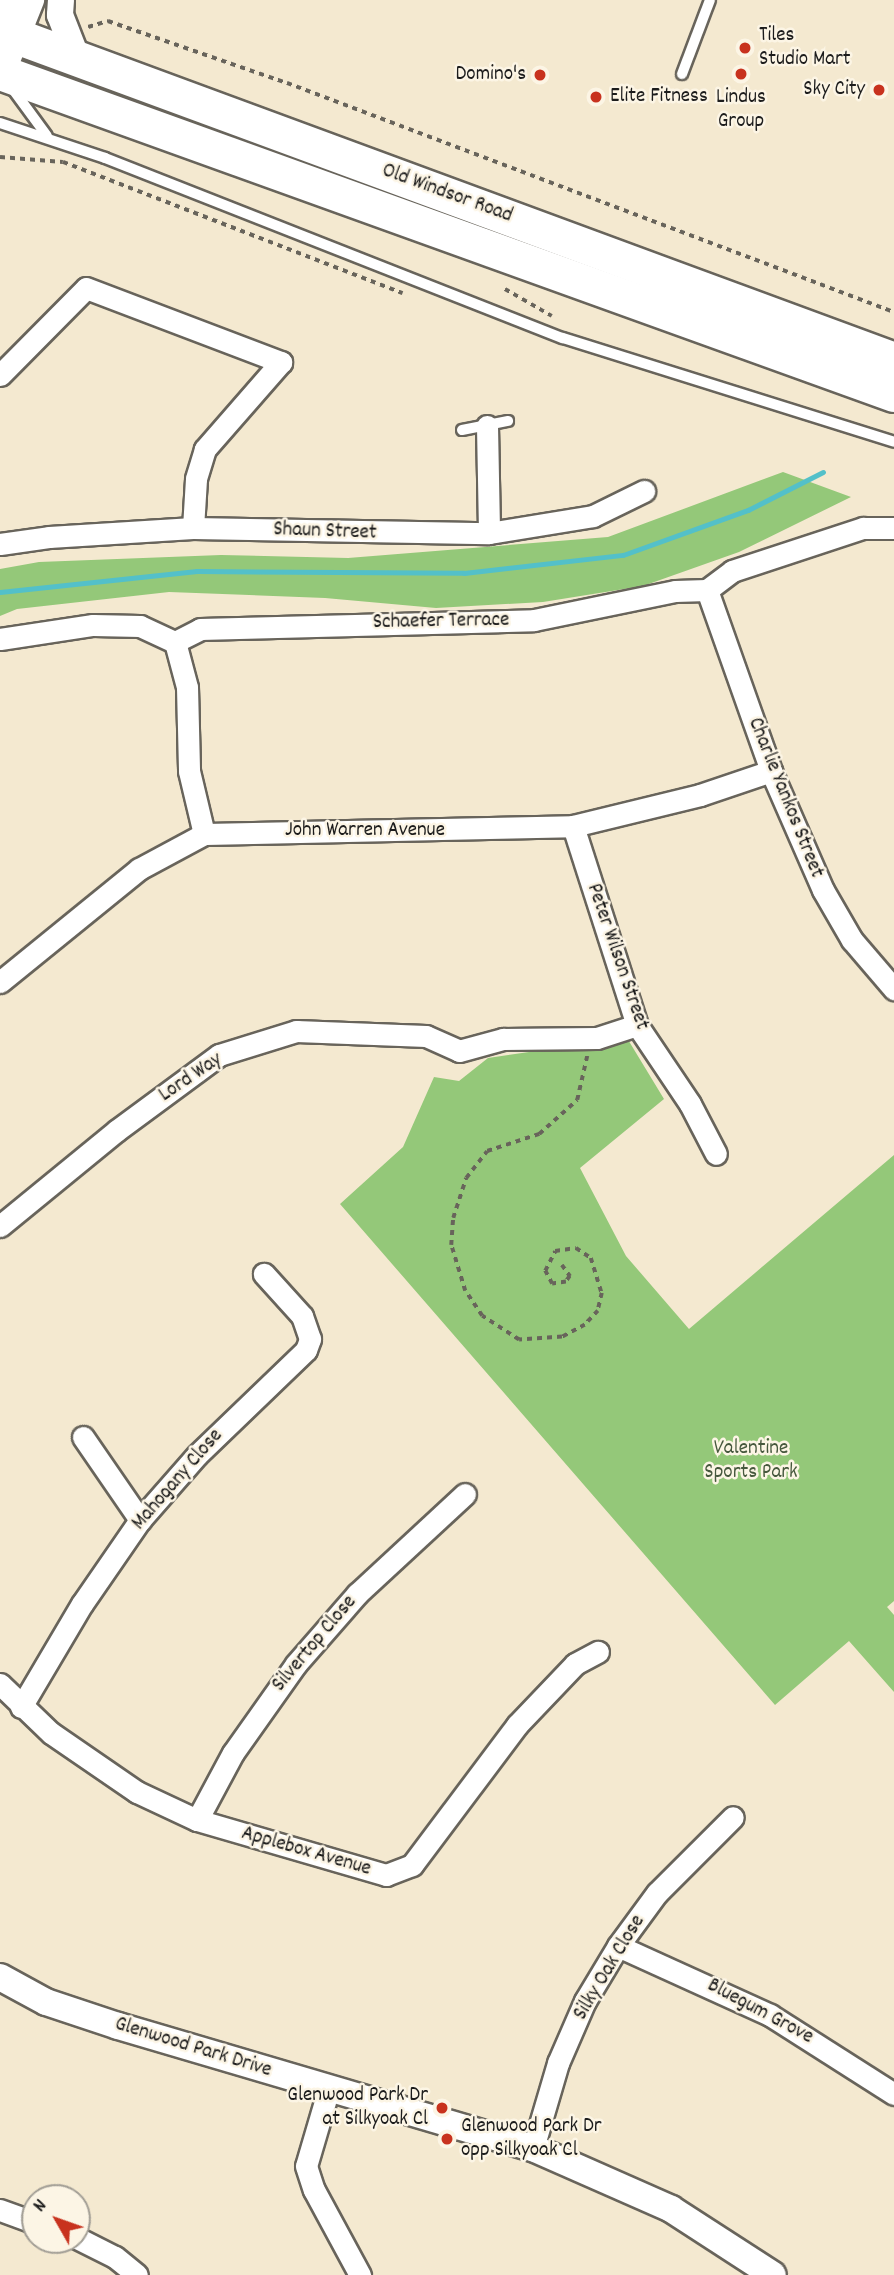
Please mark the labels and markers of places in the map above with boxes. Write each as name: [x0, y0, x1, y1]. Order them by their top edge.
place label: Tiles Studio Mart: [759, 23, 851, 73]
marker: Tiles Studio Mart: [737, 40, 753, 56]
place label: Domino's: [456, 62, 526, 88]
marker: Lindus Group: [733, 66, 749, 82]
marker: Domino's: [532, 67, 548, 83]
place label: Sky City: [803, 77, 865, 103]
marker: Sky City: [871, 82, 887, 98]
place label: Elite Fitness: [610, 84, 708, 110]
place label: Lindus Group: [716, 85, 766, 135]
marker: Elite Fitness: [588, 89, 604, 105]
place label: Glenwood Park Dr at Silkyoak Cl: [287, 2083, 428, 2133]
marker: Glenwood Park Dr at Silkyoak Cl: [434, 2100, 450, 2116]
place label: Glenwood Park Dr opp Silkyoak Cl: [461, 2114, 602, 2164]
marker: Glenwood Park Dr opp Silkyoak Cl: [439, 2131, 455, 2147]

